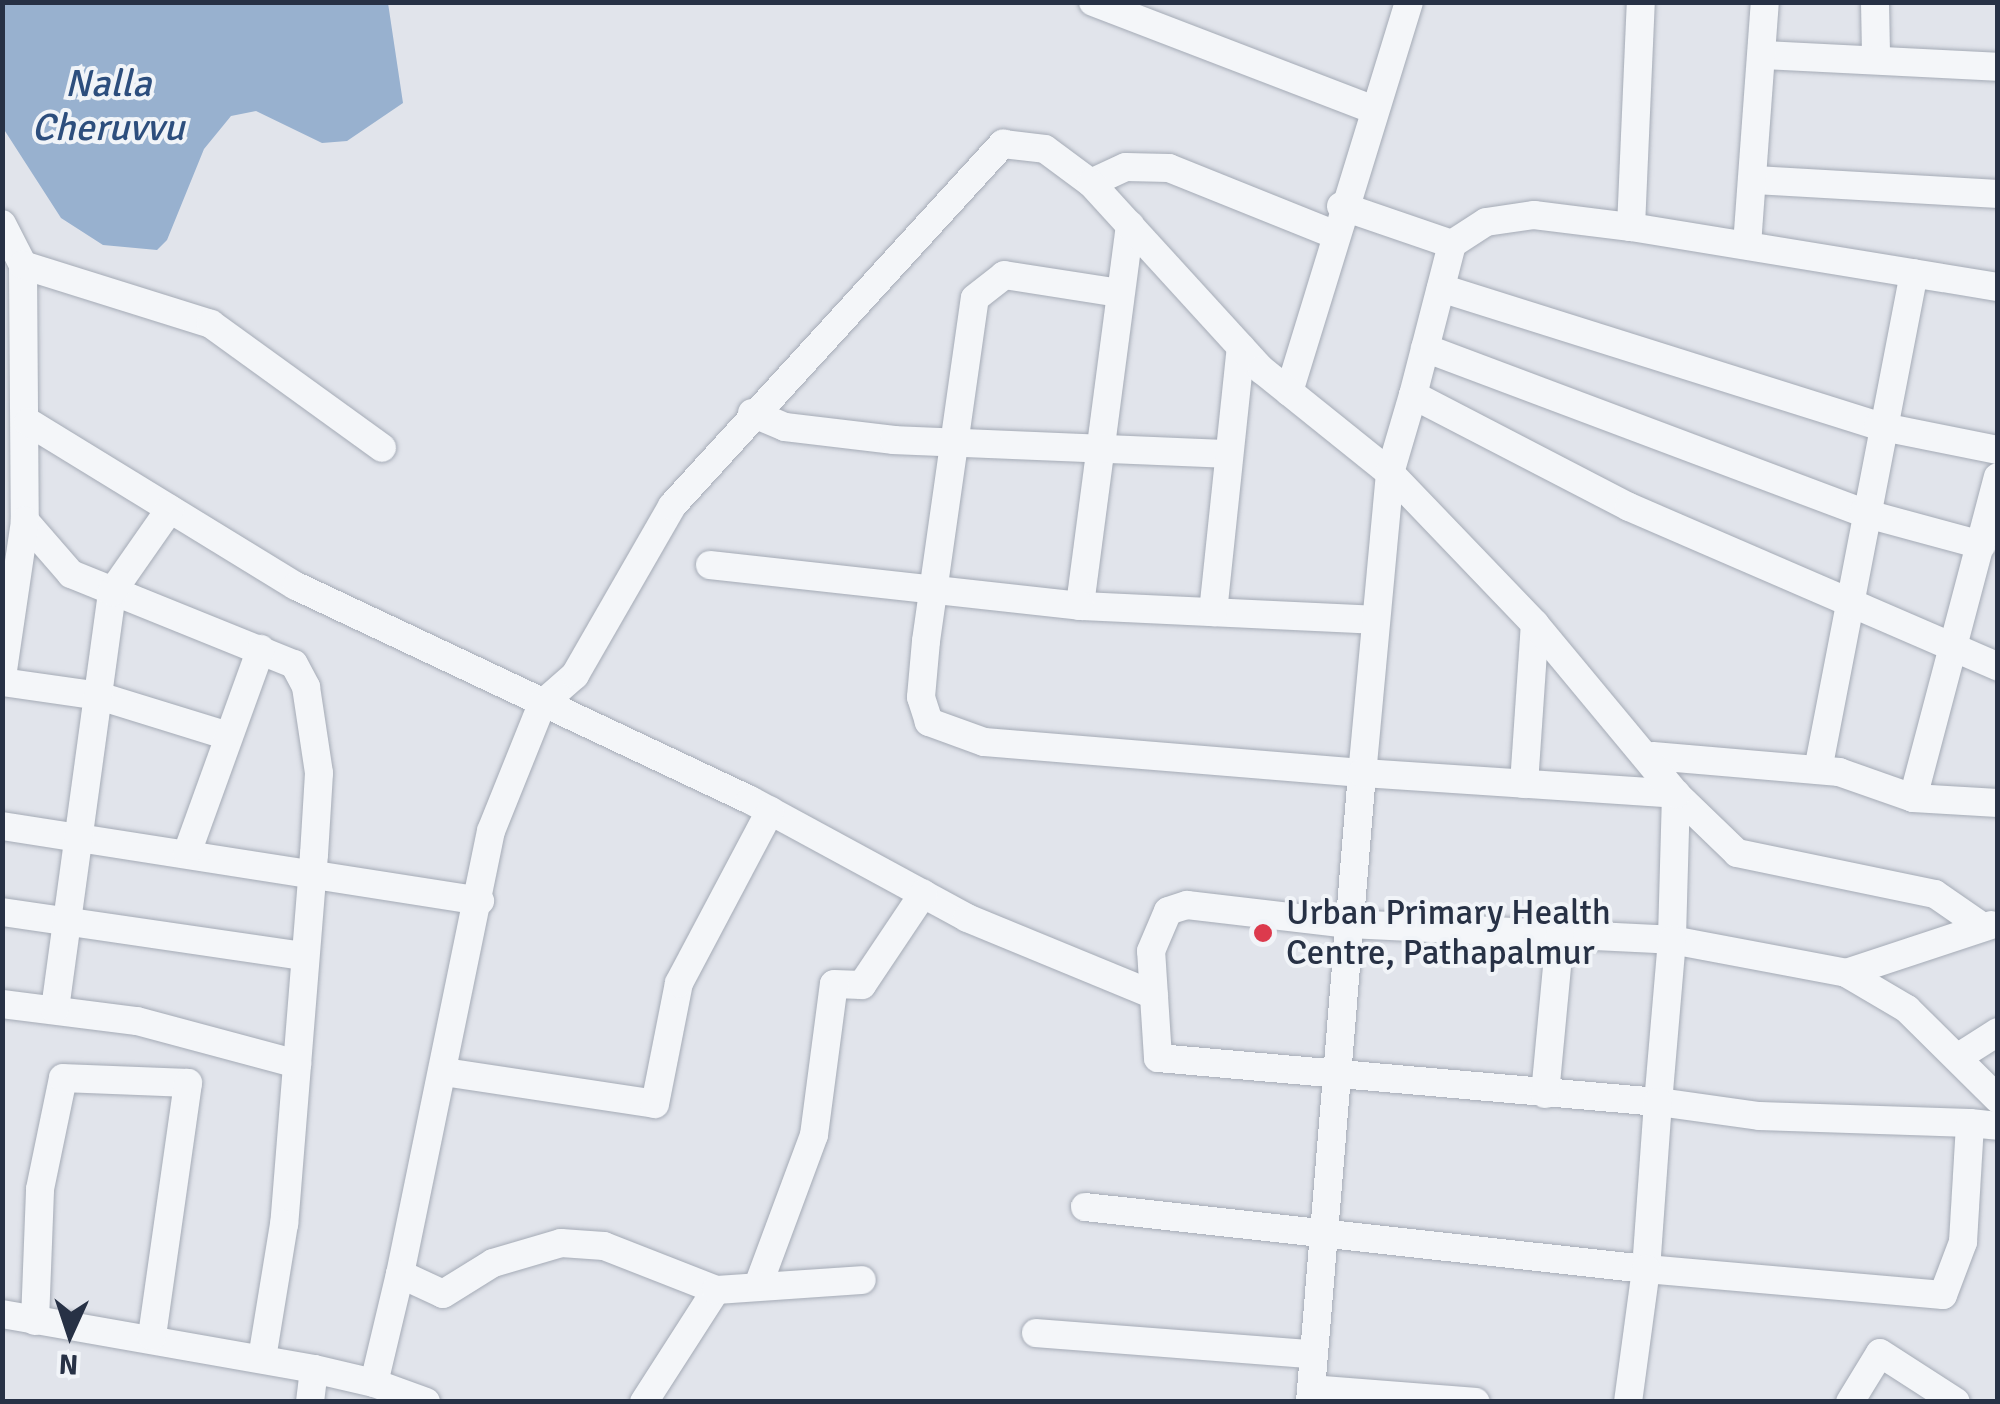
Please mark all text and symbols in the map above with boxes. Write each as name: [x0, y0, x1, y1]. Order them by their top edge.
water label: Nalla Cheruvvu: [32, 61, 184, 150]
place label: Urban Primary Health Centre, Pathapalmur: [1286, 892, 1611, 974]
marker: Urban Primary Health Centre, Pathapalmur: [1250, 920, 1276, 946]
north arrow: [20, 1284, 120, 1384]
text: N: [58, 1346, 79, 1381]

